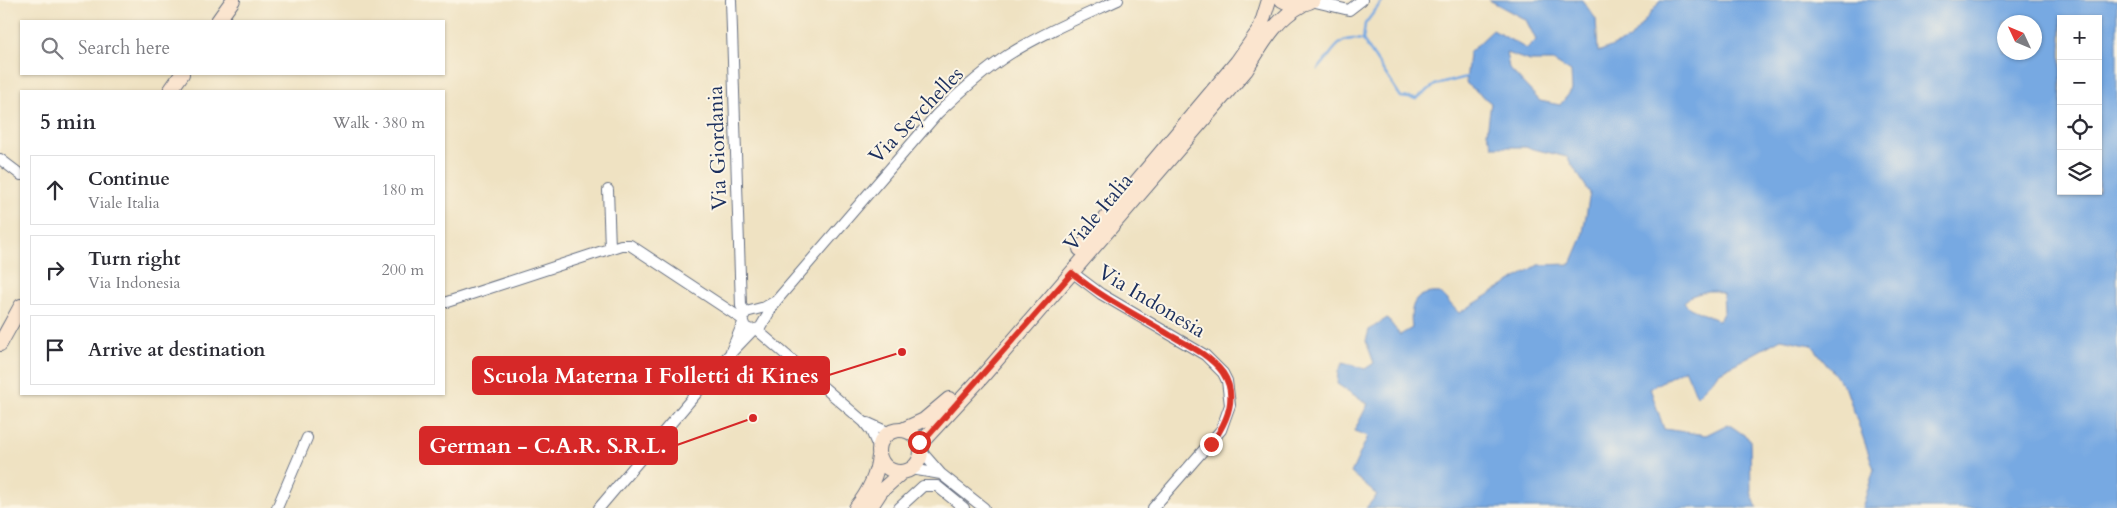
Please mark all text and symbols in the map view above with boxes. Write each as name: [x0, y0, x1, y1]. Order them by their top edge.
north arrow: [1997, 15, 2042, 60]
map controls: [2057, 15, 2102, 195]
button: +: [2057, 15, 2102, 60]
search box: [20, 20, 445, 75]
icon: search: [38, 34, 66, 62]
text: Search here: [78, 35, 170, 61]
street label: Via Seychelles: [862, 60, 970, 170]
button: −: [2057, 60, 2102, 105]
street label: Via Giordania: [701, 85, 734, 211]
button: locate: [2057, 105, 2102, 150]
text: 5 min: [40, 108, 96, 137]
text: Walk · 380 m: [333, 112, 425, 134]
button: layers: [2057, 150, 2102, 195]
text: Continue: [88, 166, 170, 192]
street label: Viale Italia: [1057, 167, 1140, 258]
icon: ahead: [41, 176, 69, 204]
text: 180 m: [382, 179, 424, 201]
text: Viale Italia: [88, 192, 160, 214]
text: Turn right: [88, 246, 180, 272]
icon: right: [41, 256, 69, 284]
street label: Via Indonesia: [1092, 258, 1211, 345]
text: 200 m: [382, 259, 424, 281]
text: Via Indonesia: [88, 272, 180, 294]
icon: arrive: [41, 336, 69, 364]
text: Arrive at destination: [88, 337, 265, 363]
callout: Scuola Materna I Folletti di Kines: [473, 357, 829, 394]
text: Scuola Materna I Folletti di Kines: [483, 361, 819, 391]
callout: German - C.A.R. S.R.L.: [420, 427, 677, 464]
text: German - C.A.R. S.R.L.: [429, 431, 667, 461]
route start: [908, 431, 931, 454]
route end: [1200, 433, 1223, 456]

